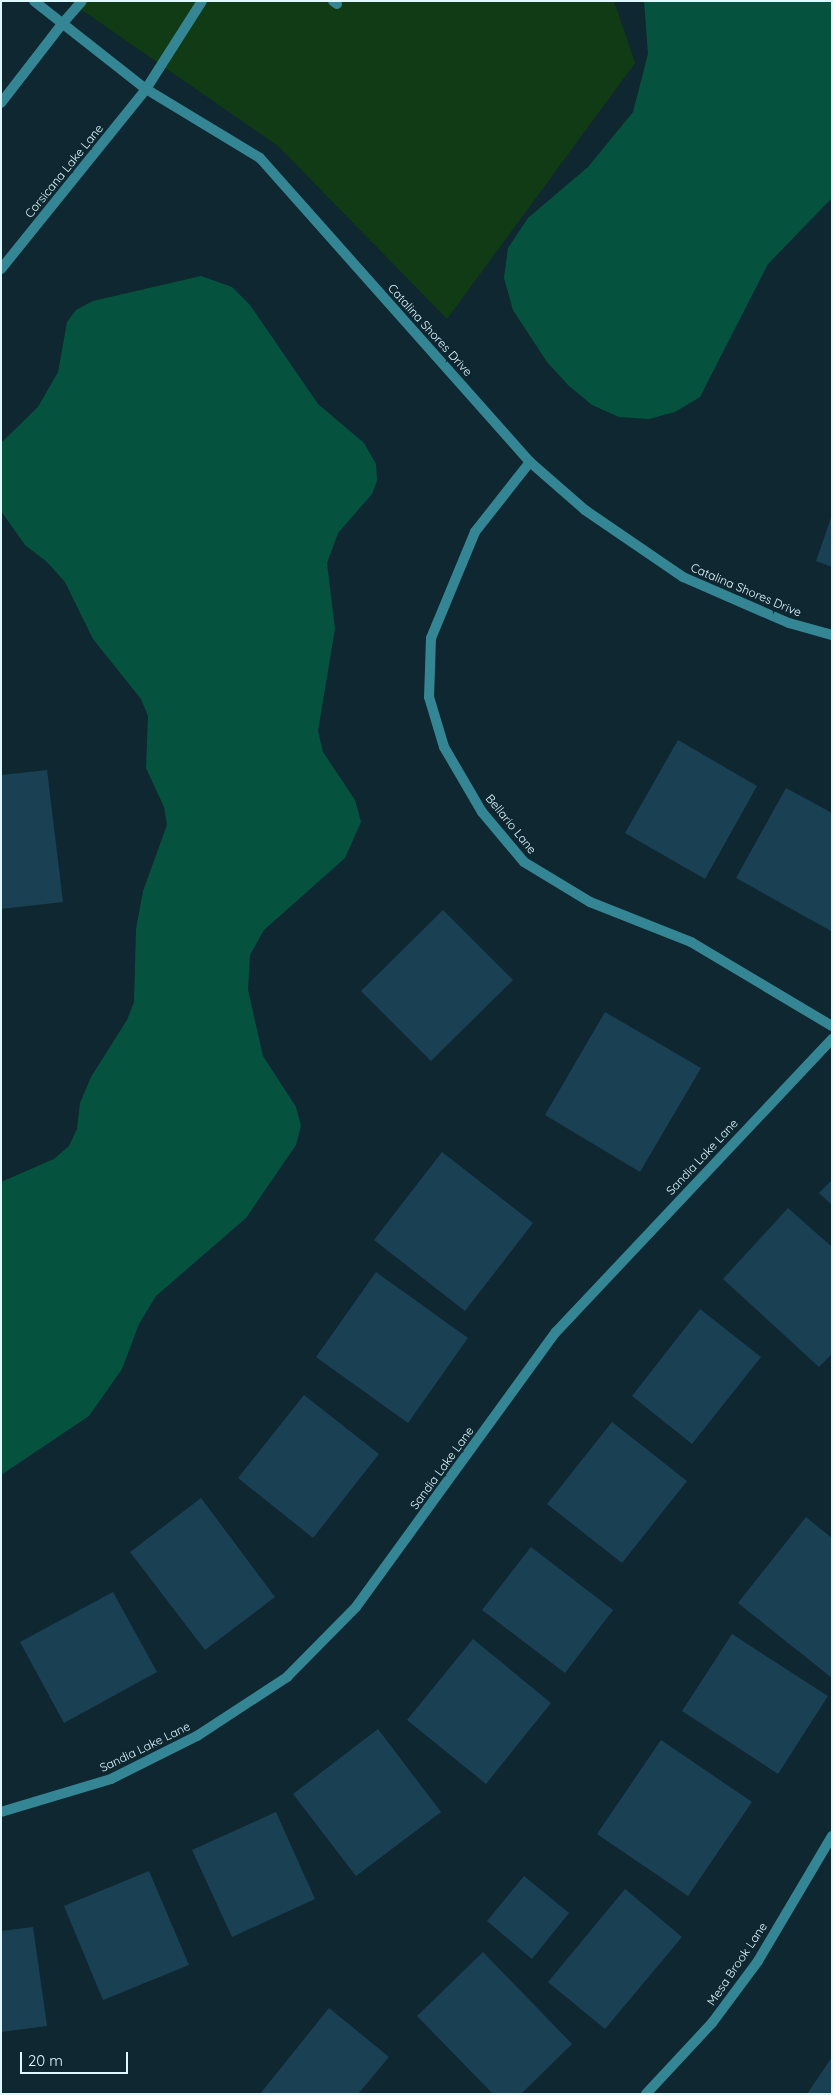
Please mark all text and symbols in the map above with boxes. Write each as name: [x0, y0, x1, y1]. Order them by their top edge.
street label: Corsicana Lake Lane: [22, 121, 106, 221]
street label: Catalina Shores Drive: [385, 281, 475, 379]
street label: Catalina Shores Drive: [688, 560, 804, 620]
street label: Bellario Lane: [483, 791, 539, 857]
street label: Sandia Lake Lane: [663, 1116, 741, 1198]
street label: Sandia Lake Lane: [407, 1424, 477, 1512]
street label: Sandia Lake Lane: [98, 1719, 192, 1775]
street label: Mesa Brook Lane: [704, 1920, 770, 2008]
scale bar: [22, 2042, 130, 2074]
text: 20 m: [28, 2051, 63, 2070]

